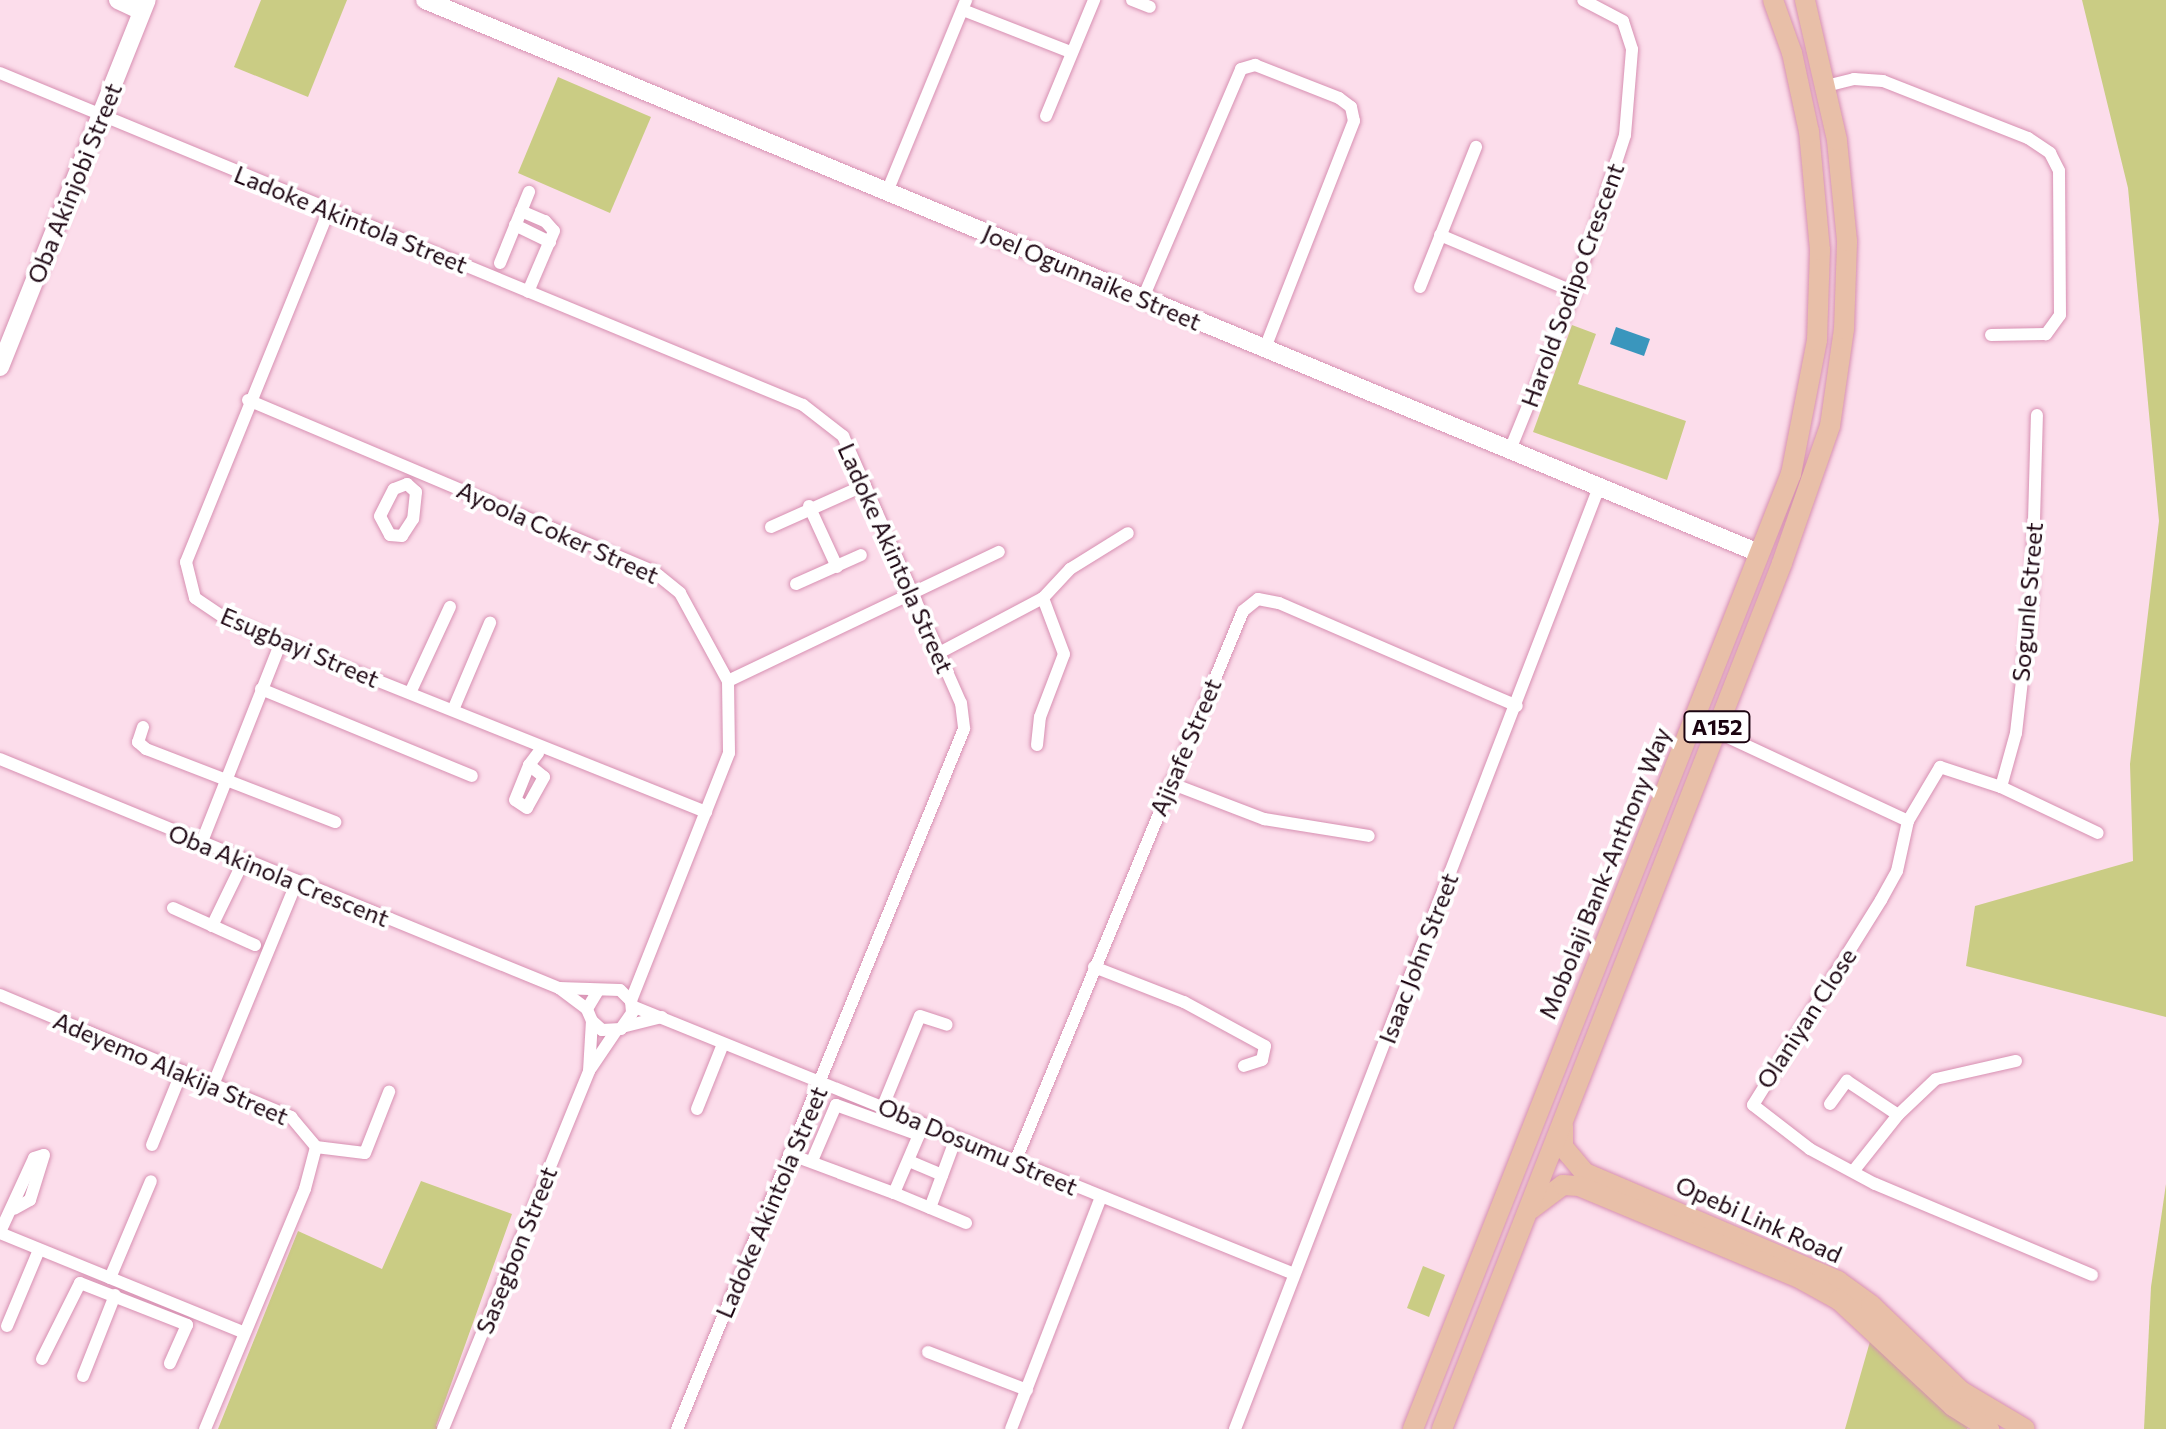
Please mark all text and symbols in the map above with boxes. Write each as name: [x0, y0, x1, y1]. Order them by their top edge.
street label: Oba Akinjobi Street: [21, 79, 127, 287]
street label: Ladoke Akintola Street: [230, 159, 472, 279]
street label: Harold Sodipo Crescent: [1514, 159, 1630, 411]
street label: Joel Ogunnaike Street: [978, 218, 1206, 336]
street label: Ladoke Akintola Street: [832, 439, 960, 677]
street label: Ayoola Coker Street: [453, 475, 663, 589]
street label: Sogunle Street: [2006, 521, 2048, 683]
street label: Esugbayi Street: [217, 601, 383, 693]
street label: Ajisafe Street: [1143, 674, 1227, 820]
road number: A152: [1683, 709, 1751, 745]
street label: Mobolaji Bank-Anthony Way: [1532, 723, 1676, 1023]
street label: Oba Akinola Crescent: [165, 818, 393, 932]
street label: Isaac John Street: [1372, 869, 1464, 1047]
street label: Olaniyan Close: [1750, 942, 1862, 1094]
street label: Adeyemo Alakija Street: [49, 1005, 293, 1131]
street label: Ladoke Akintola Street: [709, 1082, 833, 1322]
street label: Oba Dosumu Street: [874, 1091, 1082, 1201]
street label: Sasegbon Street: [469, 1162, 563, 1338]
street label: Opebi Link Road: [1672, 1169, 1846, 1269]

